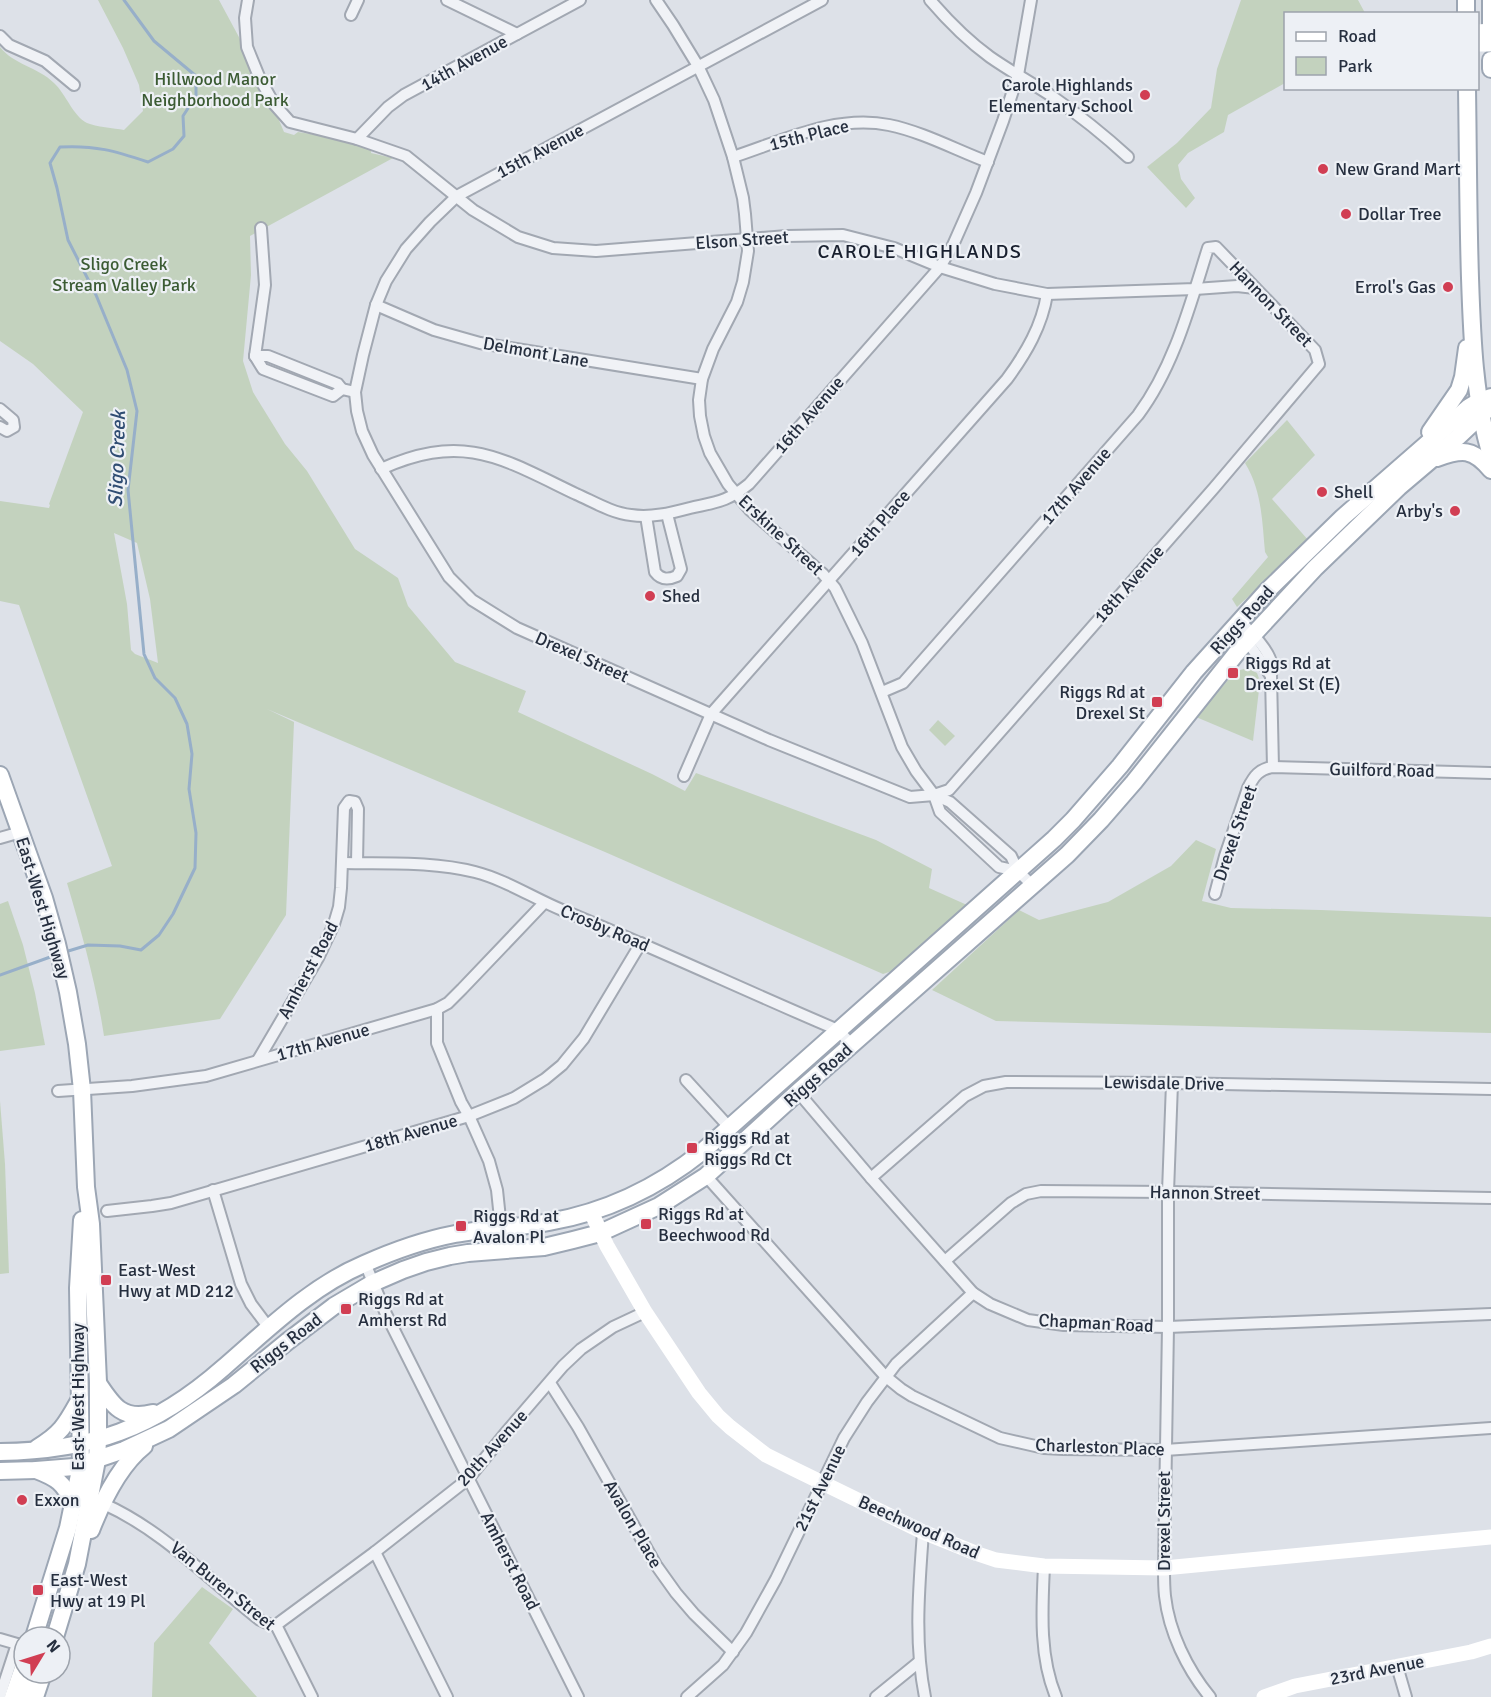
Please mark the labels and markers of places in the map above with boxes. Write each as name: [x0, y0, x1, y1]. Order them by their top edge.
place label: Carole Highlands Elementary School: [988, 74, 1133, 117]
marker: Carole Highlands Elementary School: [1138, 88, 1152, 102]
place label: New Grand Mart: [1335, 158, 1460, 180]
marker: New Grand Mart: [1316, 162, 1330, 176]
place label: Dollar Tree: [1358, 203, 1441, 225]
marker: Dollar Tree: [1339, 207, 1353, 221]
place label: Errol's Gas: [1355, 276, 1436, 298]
marker: Errol's Gas: [1441, 280, 1455, 294]
place label: Shell: [1334, 481, 1373, 503]
marker: Shell: [1315, 485, 1329, 499]
place label: Arby's: [1396, 500, 1443, 522]
marker: Arby's: [1448, 504, 1462, 518]
place label: Shed: [662, 585, 700, 607]
marker: Shed: [643, 589, 657, 603]
place label: Riggs Rd at Drexel St (E): [1245, 652, 1341, 695]
marker: Riggs Rd at Drexel St (E): [1226, 666, 1240, 680]
place label: Riggs Rd at Drexel St: [1059, 681, 1145, 724]
marker: Riggs Rd at Drexel St: [1150, 695, 1164, 709]
place label: Riggs Rd at Riggs Rd Ct: [704, 1127, 792, 1170]
marker: Riggs Rd at Riggs Rd Ct: [685, 1141, 699, 1155]
place label: Riggs Rd at Beechwood Rd: [658, 1203, 770, 1246]
place label: Riggs Rd at Avalon Pl: [473, 1205, 559, 1248]
marker: Riggs Rd at Beechwood Rd: [639, 1217, 653, 1231]
marker: Riggs Rd at Avalon Pl: [454, 1219, 468, 1233]
place label: East-West Hwy at MD 212: [118, 1259, 234, 1302]
marker: East-West Hwy at MD 212: [99, 1273, 113, 1287]
place label: Riggs Rd at Amherst Rd: [358, 1288, 447, 1331]
marker: Riggs Rd at Amherst Rd: [339, 1302, 353, 1316]
place label: Exxon: [34, 1489, 80, 1511]
marker: Exxon: [15, 1493, 29, 1507]
place label: East-West Hwy at 19 Pl: [50, 1569, 146, 1612]
marker: East-West Hwy at 19 Pl: [31, 1583, 45, 1597]

